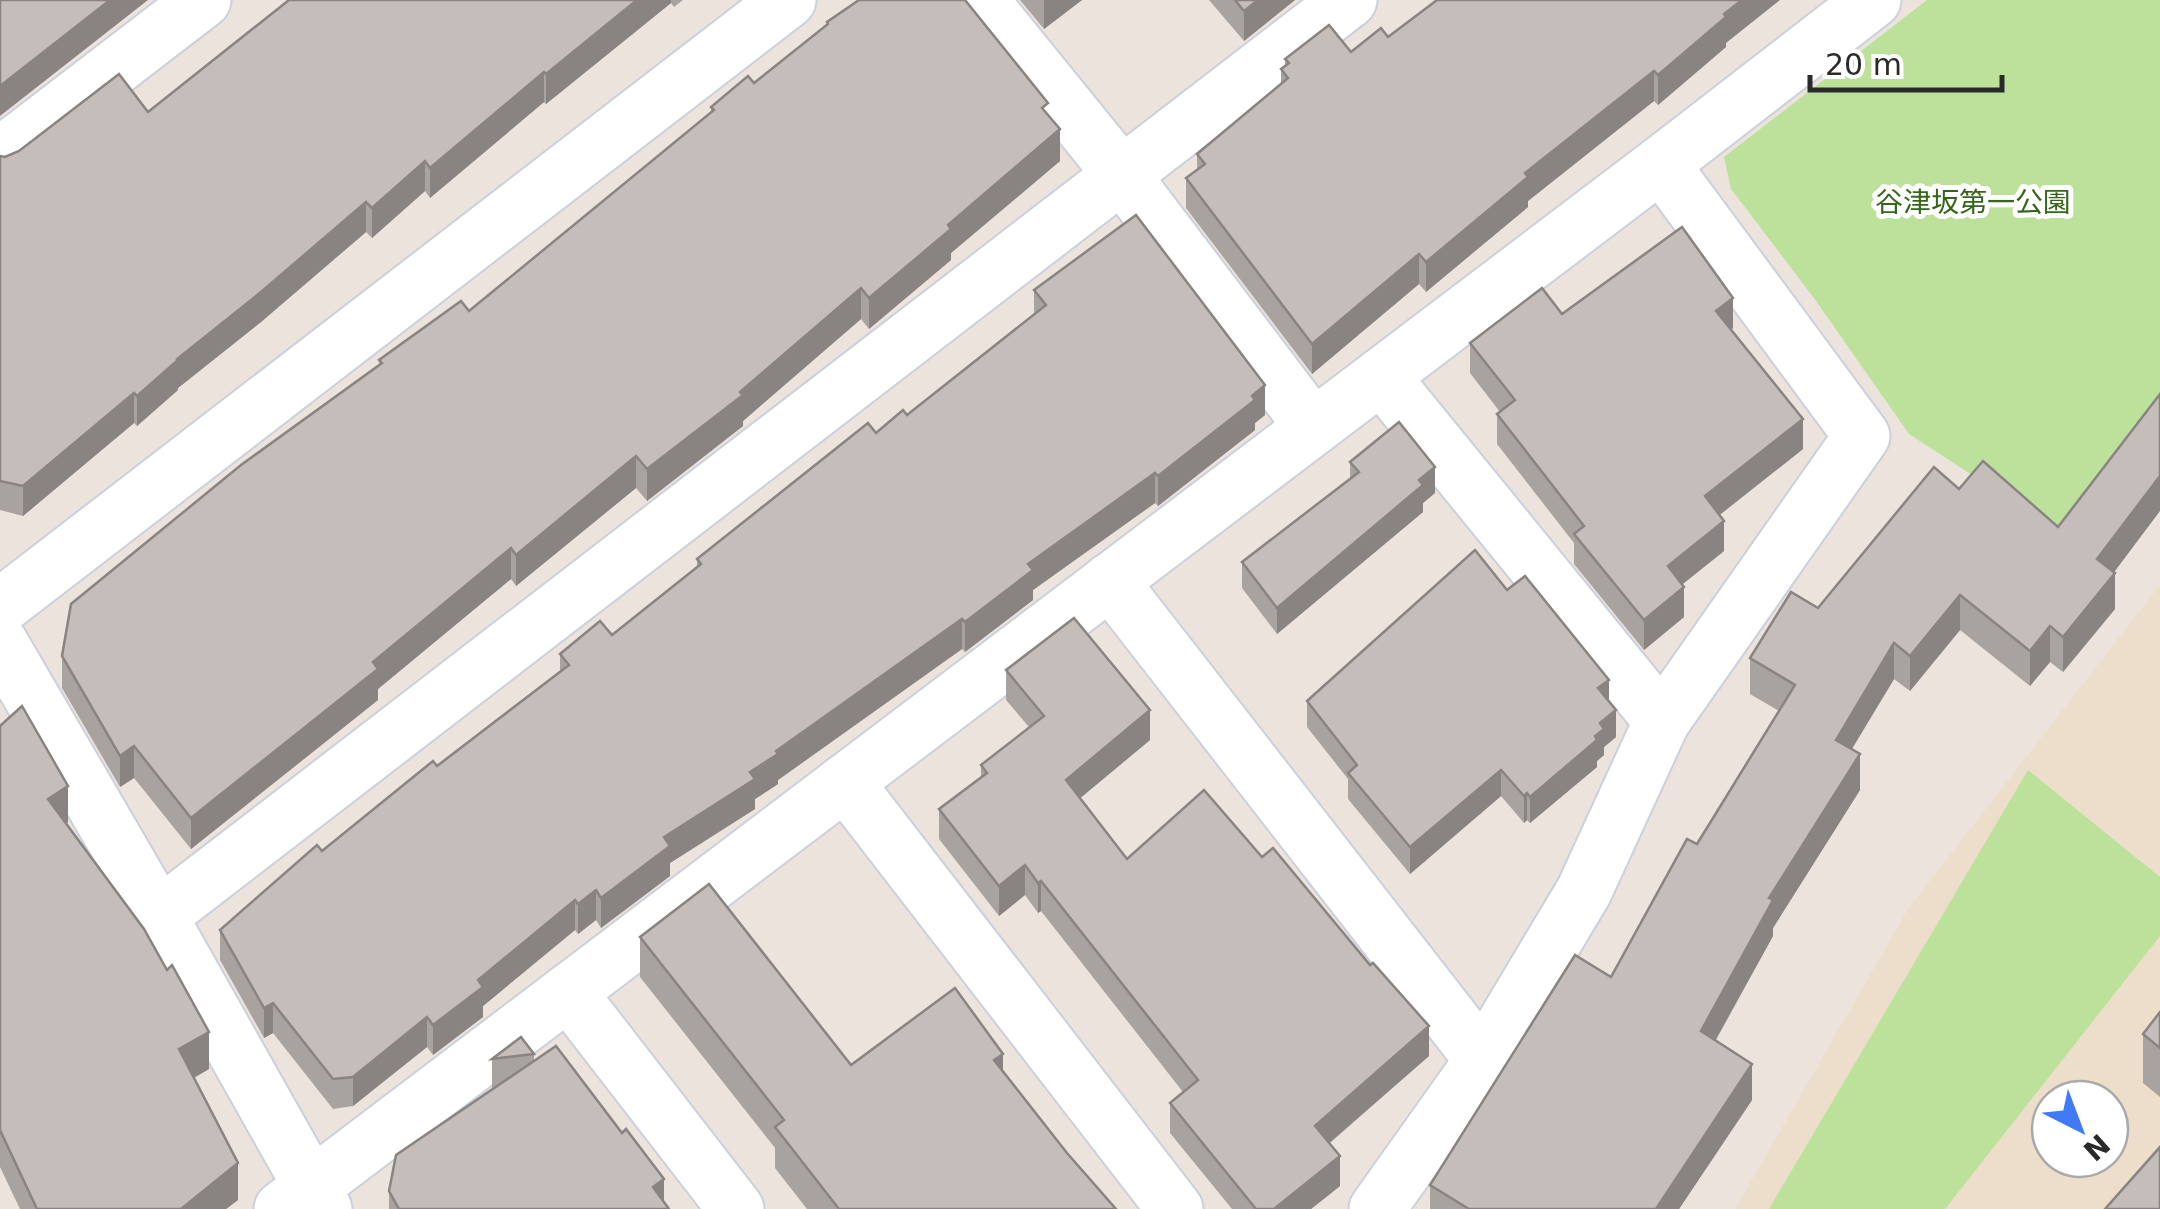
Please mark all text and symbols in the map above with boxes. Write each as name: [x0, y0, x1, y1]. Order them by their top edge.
scale bar: [1810, 30, 2002, 92]
text: 20 m: [1825, 47, 1902, 82]
park label: 谷津坂第一公園: [1875, 186, 2071, 219]
north arrow: [2030, 1079, 2130, 1179]
text: N: [2077, 1127, 2116, 1167]

